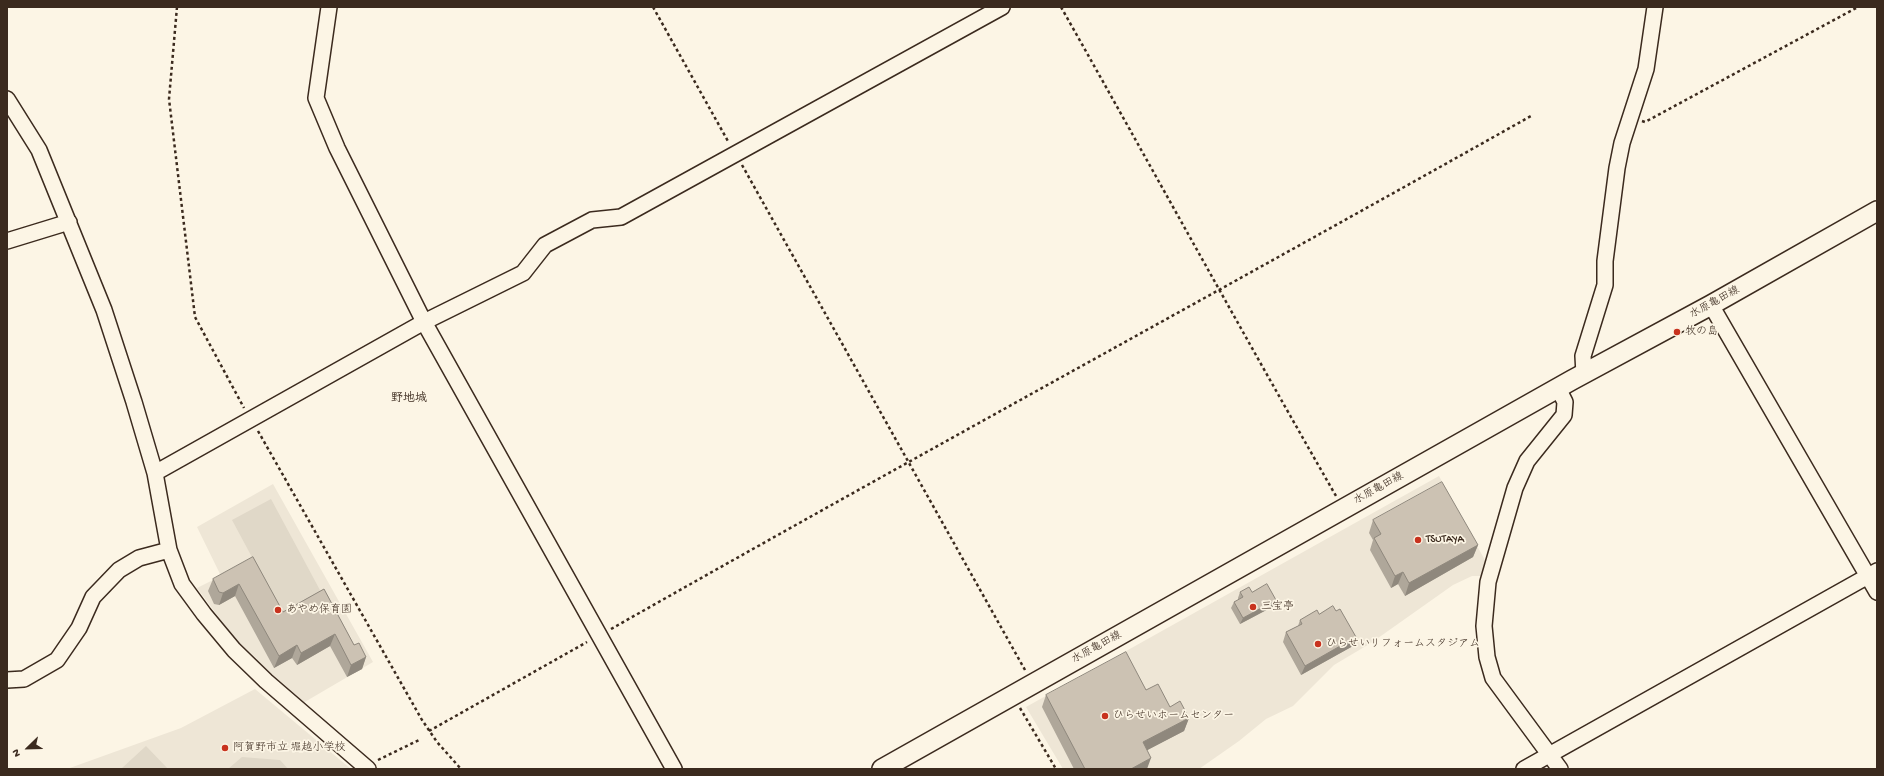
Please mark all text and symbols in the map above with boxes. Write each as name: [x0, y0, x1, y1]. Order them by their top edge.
street label: 水原亀田線: [1688, 284, 1742, 322]
place label: 牧の島: [1685, 325, 1718, 339]
marker: 牧の島: [1672, 327, 1682, 337]
district label: 野地城: [391, 392, 427, 406]
street label: 水原亀田線: [1352, 470, 1406, 508]
place label: TSUTAYA: [1426, 533, 1464, 547]
marker: TSUTAYA: [1413, 535, 1423, 545]
place label: 三宝亭: [1261, 600, 1294, 614]
marker: 三宝亭: [1248, 602, 1258, 612]
place label: あやめ保育園: [286, 603, 352, 617]
marker: あやめ保育園: [273, 605, 283, 615]
street label: 水原亀田線: [1070, 629, 1124, 667]
place label: ひらせいリフォームスタジアム: [1326, 637, 1480, 651]
marker: ひらせいリフォームスタジアム: [1313, 639, 1323, 649]
place label: ひらせいホームセンター: [1113, 709, 1234, 723]
marker: ひらせいホームセンター: [1100, 711, 1110, 721]
north arrow: [8, 728, 48, 768]
place label: 阿賀野市立 堀越小学校: [233, 741, 346, 755]
marker: 阿賀野市立 堀越小学校: [220, 743, 230, 753]
text: N: [10, 747, 24, 758]

